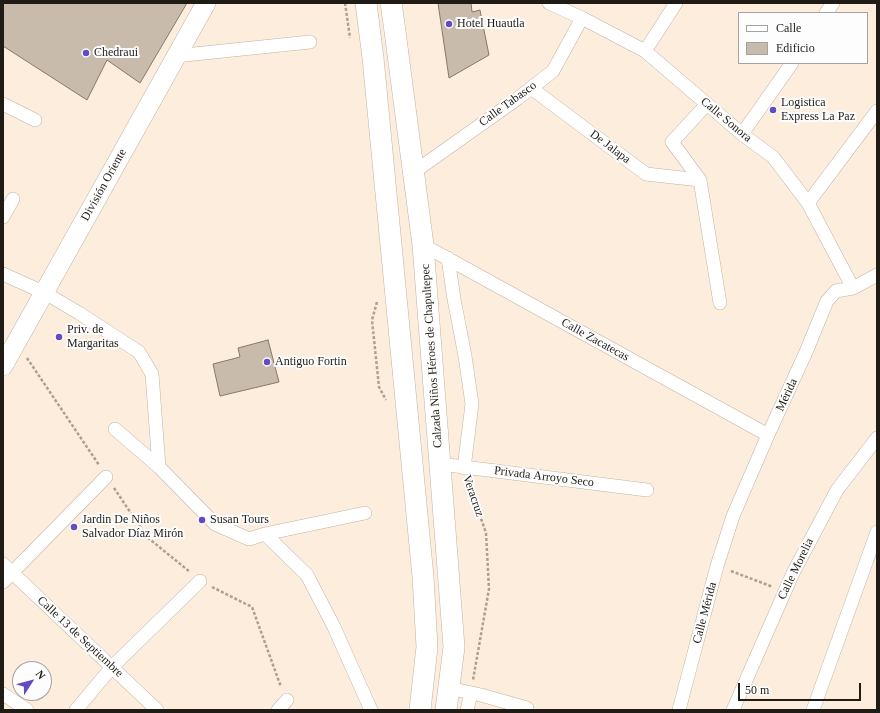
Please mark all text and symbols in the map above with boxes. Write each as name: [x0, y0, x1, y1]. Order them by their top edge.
legend: [738, 12, 868, 64]
place label: Hotel Huautla: [457, 17, 525, 31]
marker: Hotel Huautla: [444, 19, 454, 29]
text: Calle: [776, 21, 801, 35]
text: Edificio: [776, 41, 815, 55]
place label: Chedraui: [94, 46, 138, 60]
marker: Chedraui: [81, 48, 91, 58]
street label: Calle Tabasco: [476, 78, 540, 130]
street label: Calle Sonora: [698, 94, 754, 146]
place label: Logistica Express La Paz: [781, 96, 855, 124]
marker: Logistica Express La Paz: [768, 105, 778, 115]
street label: De Jalapa: [587, 127, 633, 167]
street label: División Oriente: [78, 146, 130, 224]
street label: Calzada Niños Héroes de Chapultepec: [418, 263, 446, 449]
street label: Calle Zacatecas: [558, 315, 632, 365]
place label: Priv. de Margaritas: [67, 323, 119, 351]
marker: Priv. de Margaritas: [54, 332, 64, 342]
place label: Antiguo Fortin: [275, 355, 347, 369]
marker: Antiguo Fortin: [262, 357, 272, 367]
street label: Mérida: [773, 376, 801, 414]
street label: Privada Arroyo Seco: [493, 464, 595, 490]
street label: Veracruz: [459, 474, 487, 518]
place label: Jardin De Niños Salvador Díaz Mirón: [82, 513, 183, 541]
place label: Susan Tours: [210, 513, 269, 527]
marker: Susan Tours: [197, 515, 207, 525]
marker: Jardin De Niños Salvador Díaz Mirón: [69, 522, 79, 532]
street label: Calle Morelia: [775, 536, 817, 602]
street label: Calle Mérida: [690, 581, 720, 645]
street label: Calle 13 de Septiembre: [34, 593, 126, 681]
north arrow: [12, 661, 52, 701]
text: N: [34, 668, 48, 681]
scale bar: [740, 675, 863, 701]
text: 50 m: [745, 683, 769, 697]

